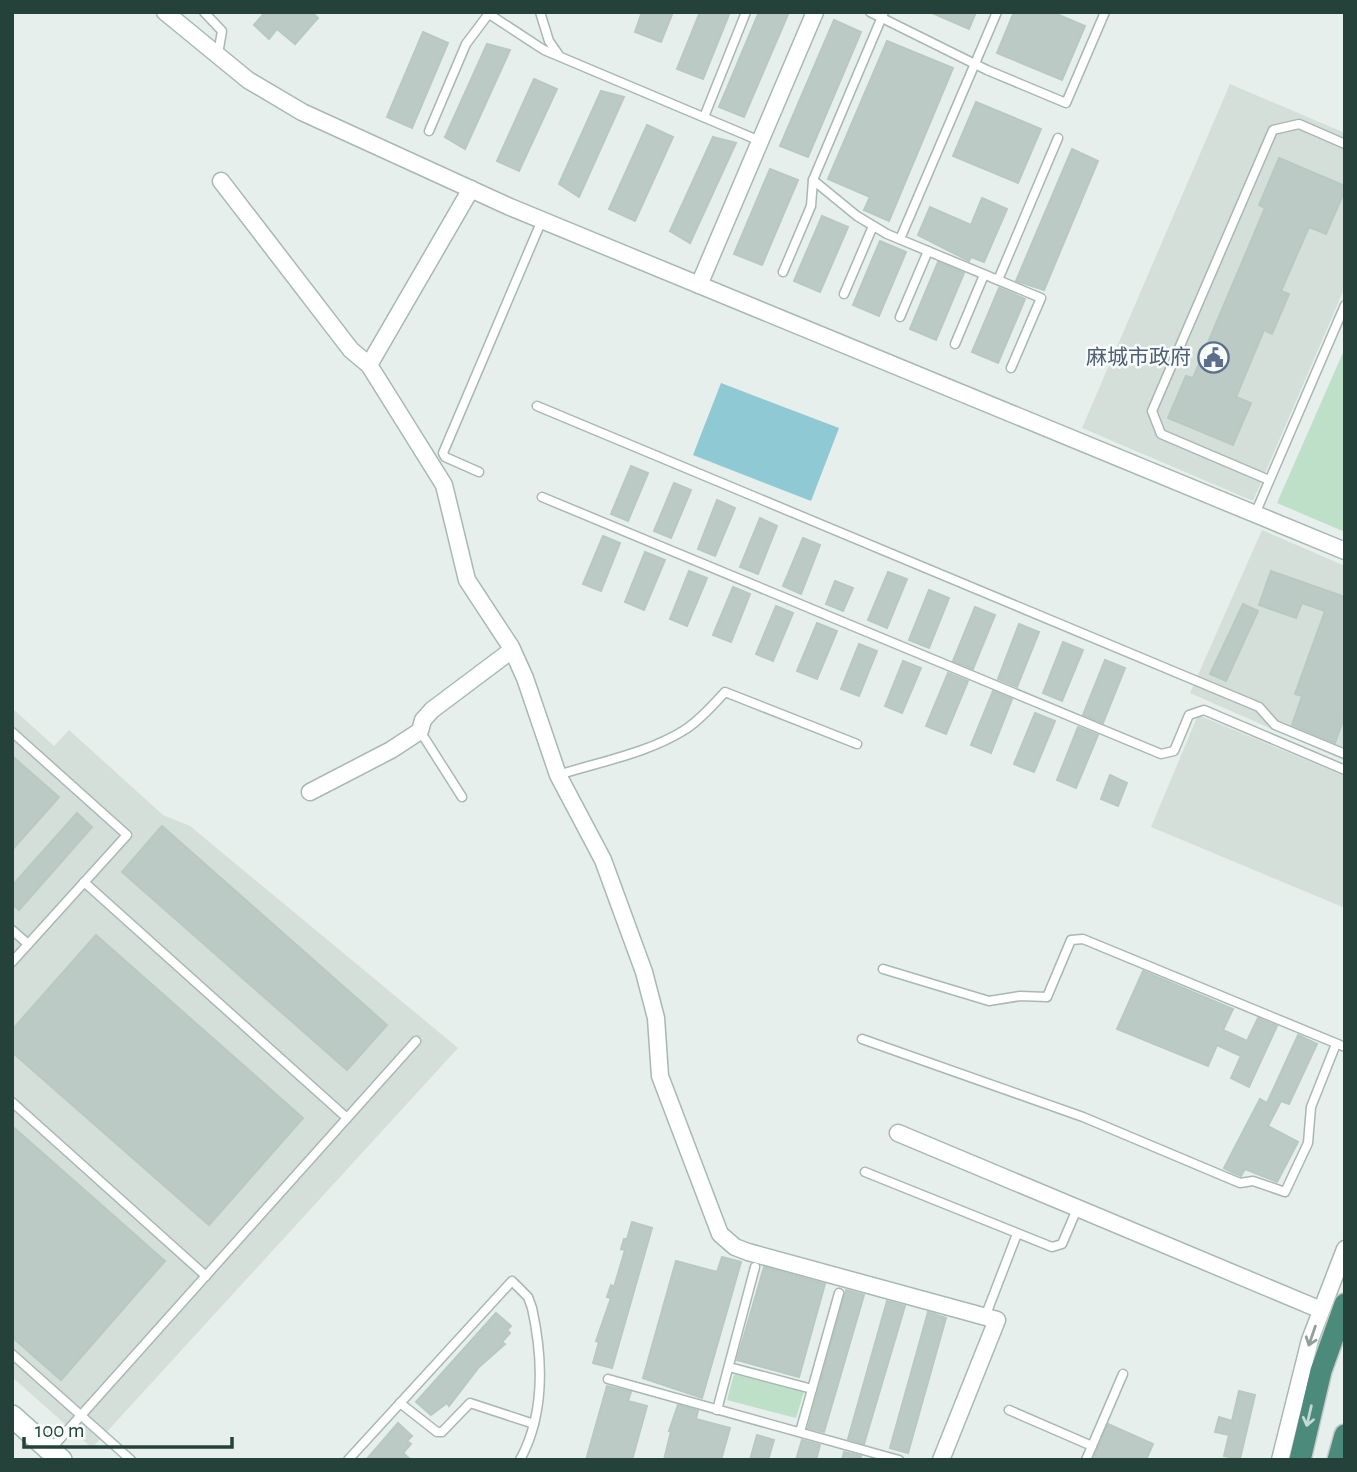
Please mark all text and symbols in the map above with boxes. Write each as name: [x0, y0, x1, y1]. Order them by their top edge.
public building icon: 麻城市政府: [1197, 340, 1231, 374]
place label: 麻城市政府: [1086, 346, 1191, 368]
one-way arrow: [1305, 1324, 1317, 1346]
one-way arrow: [1302, 1404, 1316, 1427]
scale bar: [24, 1406, 233, 1450]
text: 100 m: [35, 1420, 85, 1441]

